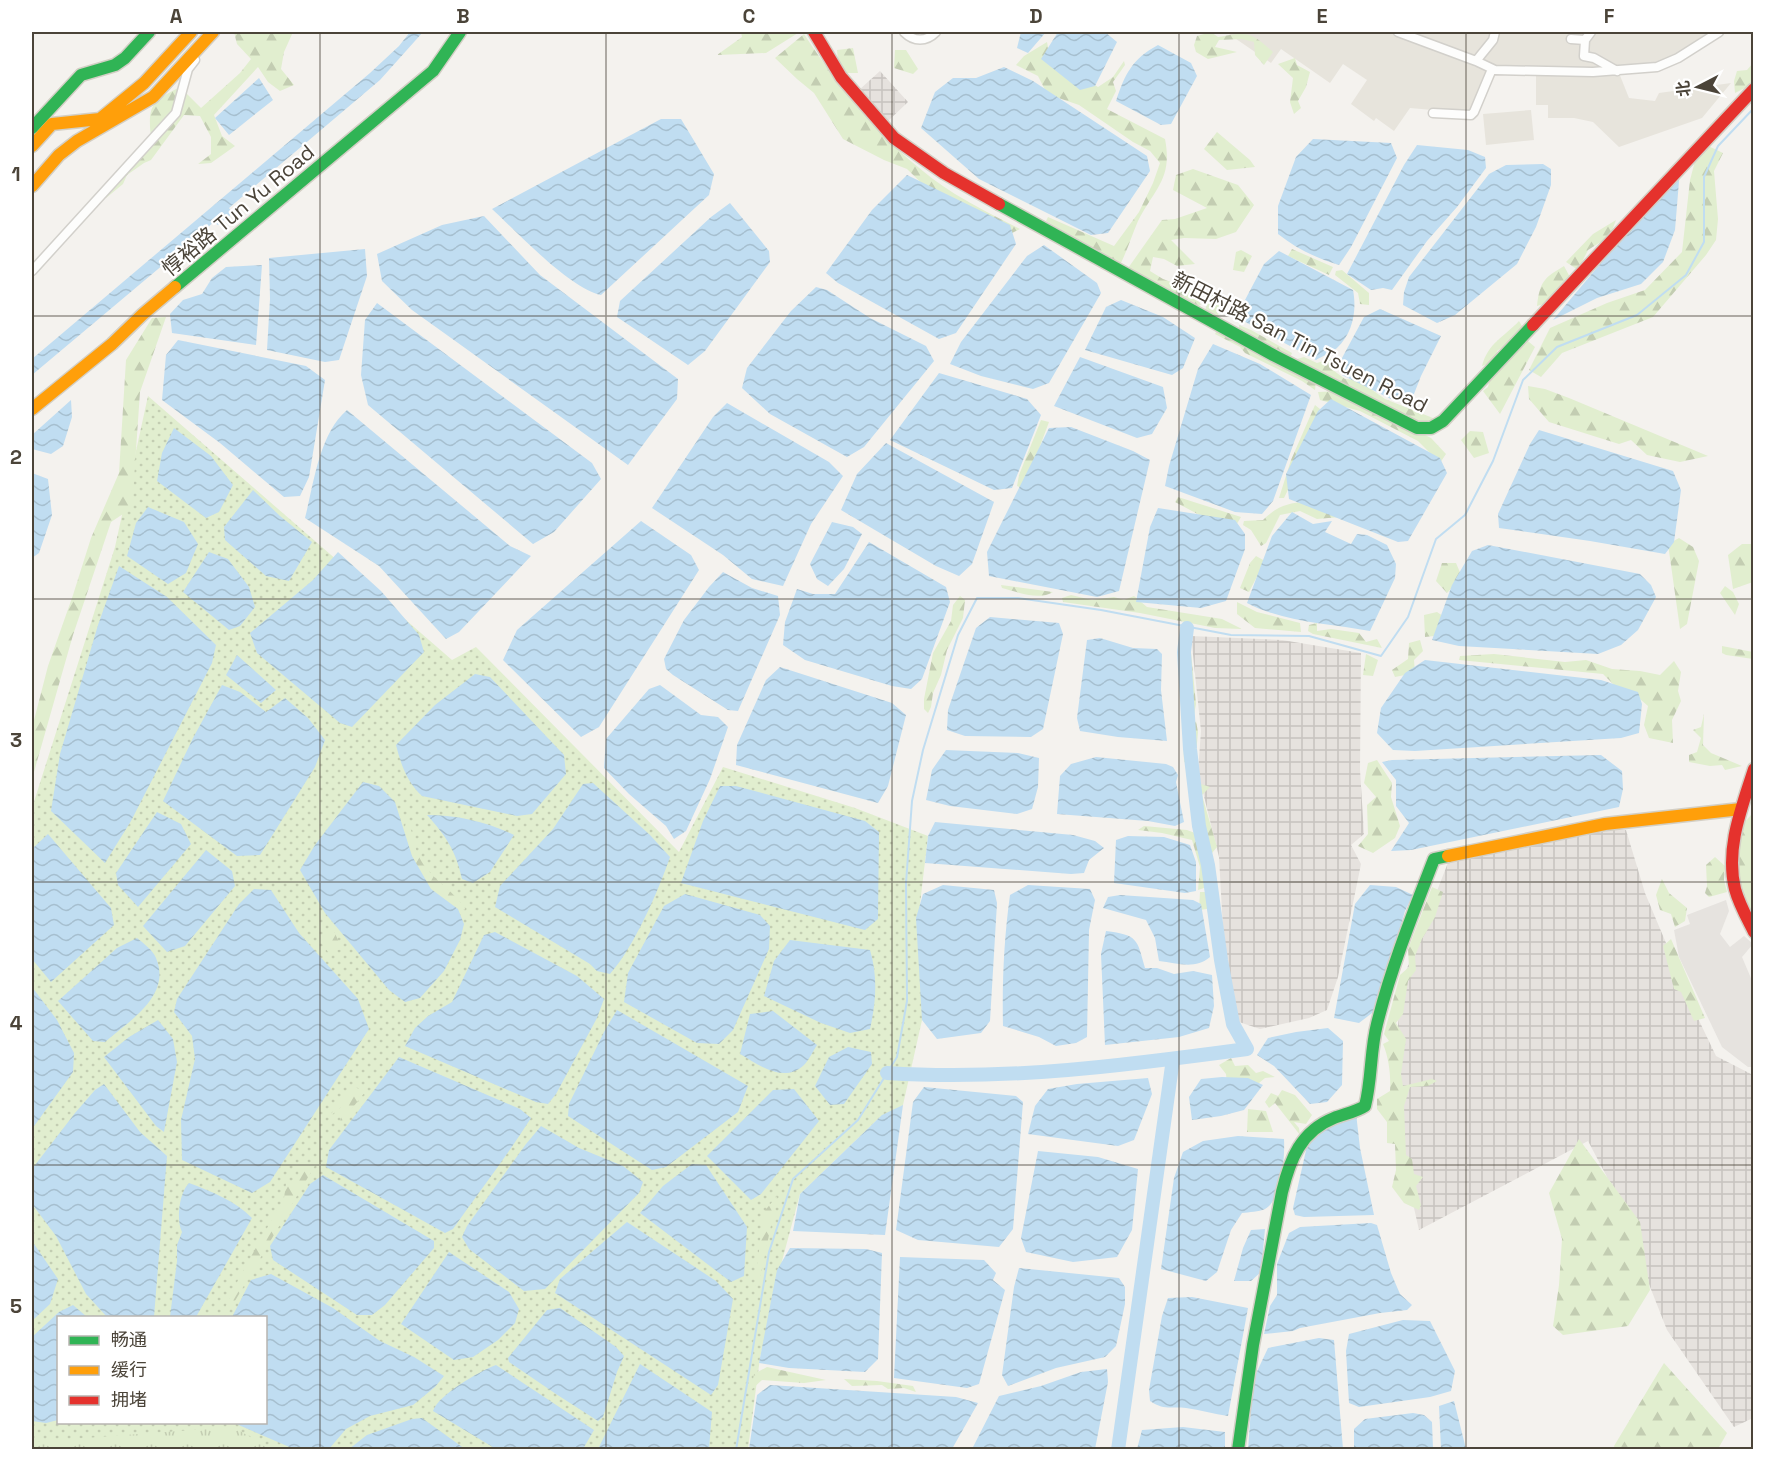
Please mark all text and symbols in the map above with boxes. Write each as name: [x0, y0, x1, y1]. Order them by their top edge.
text: A: [170, 3, 183, 29]
text: B: [456, 3, 470, 29]
text: C: [743, 3, 756, 29]
text: D: [1029, 3, 1043, 29]
text: E: [1316, 3, 1328, 29]
text: F: [1604, 3, 1615, 29]
north arrow: [1668, 57, 1728, 117]
text: 北: [1672, 80, 1695, 98]
street label: 惇裕路 Tun Yu Road: [156, 138, 320, 282]
text: 1: [11, 161, 21, 187]
street label: 新田村路 San Tin Tsuen Road: [1167, 266, 1433, 418]
text: 2: [10, 444, 22, 470]
text: 3: [10, 727, 22, 753]
text: 4: [10, 1010, 23, 1036]
text: 5: [10, 1293, 22, 1319]
legend: [57, 1316, 267, 1424]
text: 畅通: [111, 1328, 147, 1351]
text: 缓行: [111, 1358, 147, 1381]
text: 拥堵: [111, 1388, 147, 1411]

